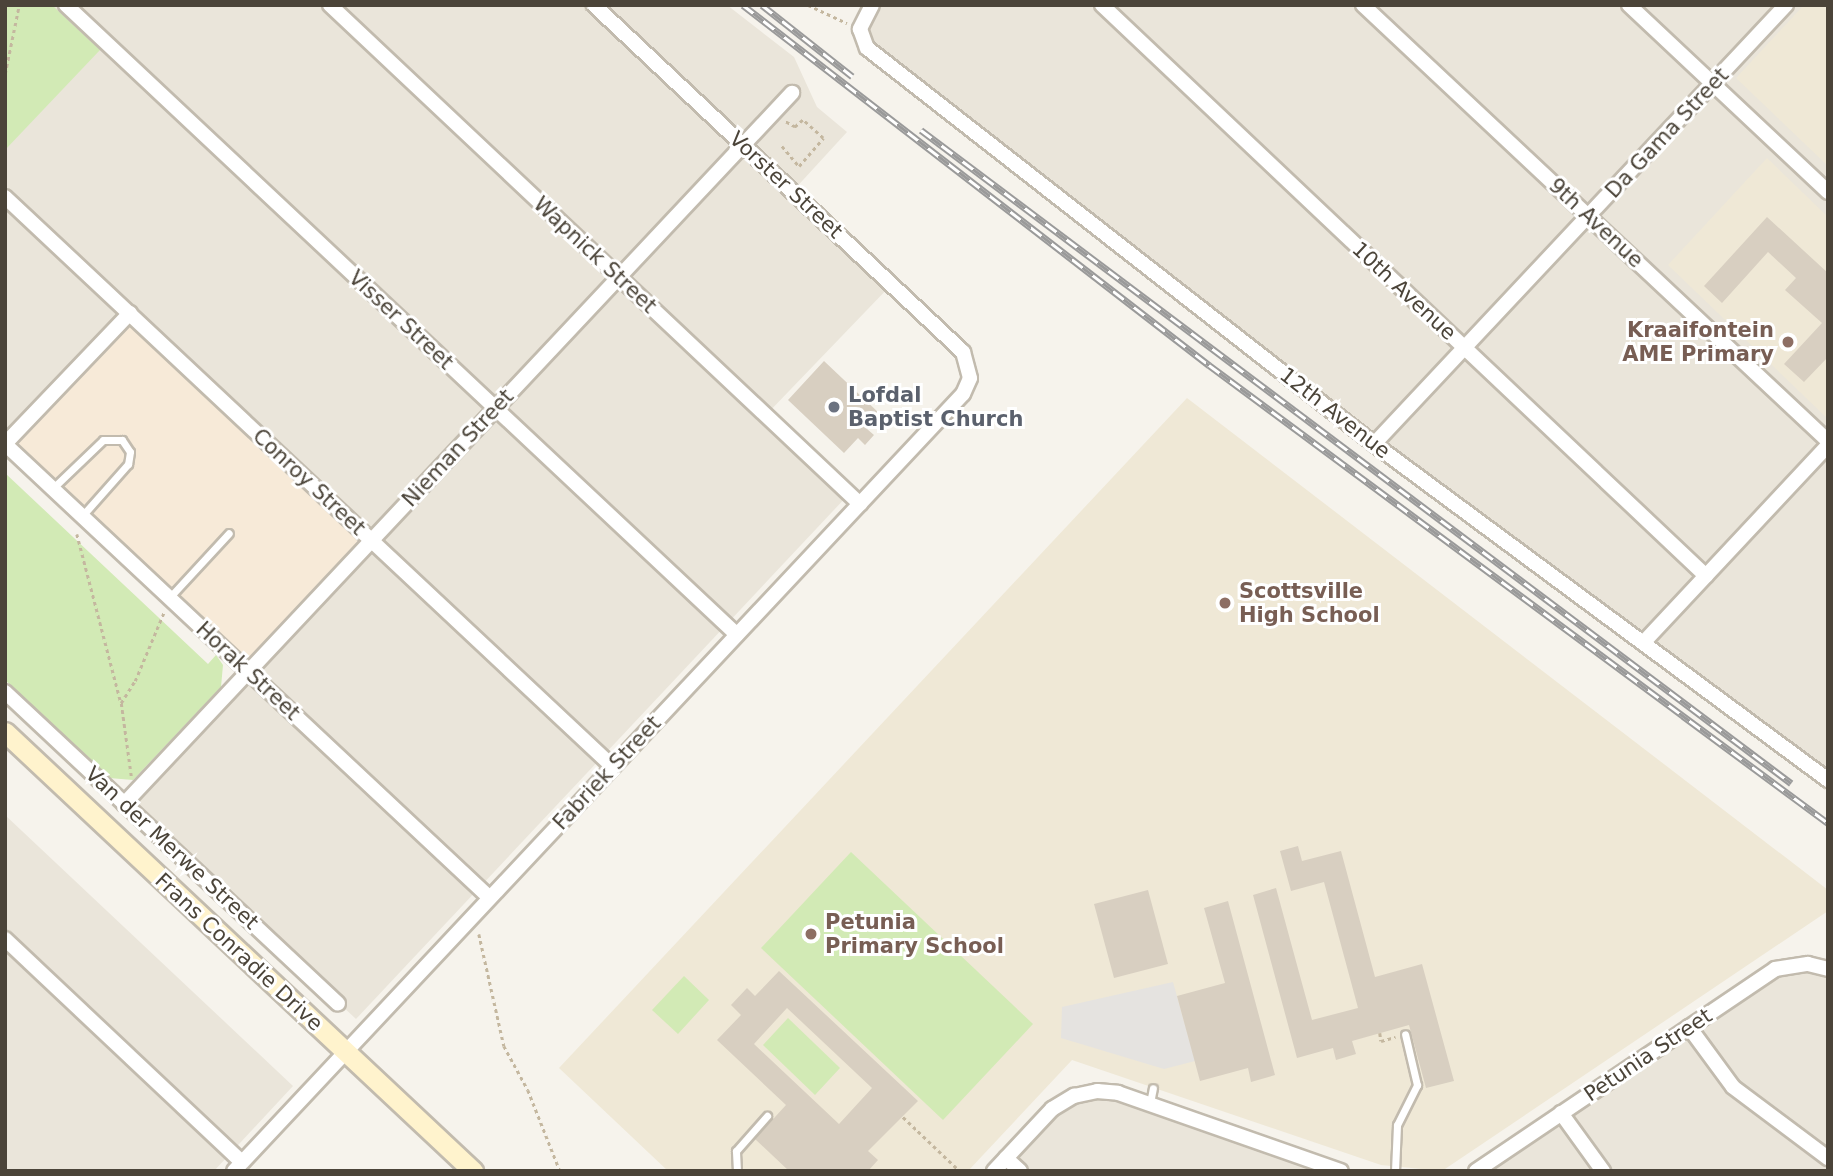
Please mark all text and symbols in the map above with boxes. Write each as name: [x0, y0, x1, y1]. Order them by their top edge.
street label: Da Gama Street: [1600, 63, 1734, 203]
street label: Vorster Street: [724, 126, 848, 244]
street label: 9th Avenue: [1544, 173, 1648, 273]
street label: Wapnick Street: [528, 192, 662, 318]
street label: 10th Avenue: [1347, 236, 1461, 346]
street label: Visser Street: [344, 265, 458, 375]
place label: Kraaifontein AME Primary: [1622, 317, 1774, 367]
marker: Kraaifontein AME Primary: [1780, 334, 1796, 350]
street label: 12th Avenue: [1275, 362, 1395, 464]
place label: Lofdal Baptist Church: [848, 382, 1023, 432]
street label: Nieman Street: [397, 384, 519, 512]
marker: Lofdal Baptist Church: [826, 399, 842, 415]
street label: Conroy Street: [247, 423, 371, 541]
place label: Scottsville High School: [1239, 578, 1380, 628]
marker: Scottsville High School: [1217, 595, 1233, 611]
street label: Horak Street: [191, 617, 305, 725]
street label: Fabriek Street: [548, 711, 666, 835]
street label: Van der Merwe Street: [80, 761, 264, 935]
street label: Frans Conradie Drive: [150, 868, 328, 1036]
place label: Petunia Primary School: [825, 909, 1004, 959]
marker: Petunia Primary School: [803, 926, 819, 942]
street label: Petunia Street: [1579, 1003, 1717, 1107]

